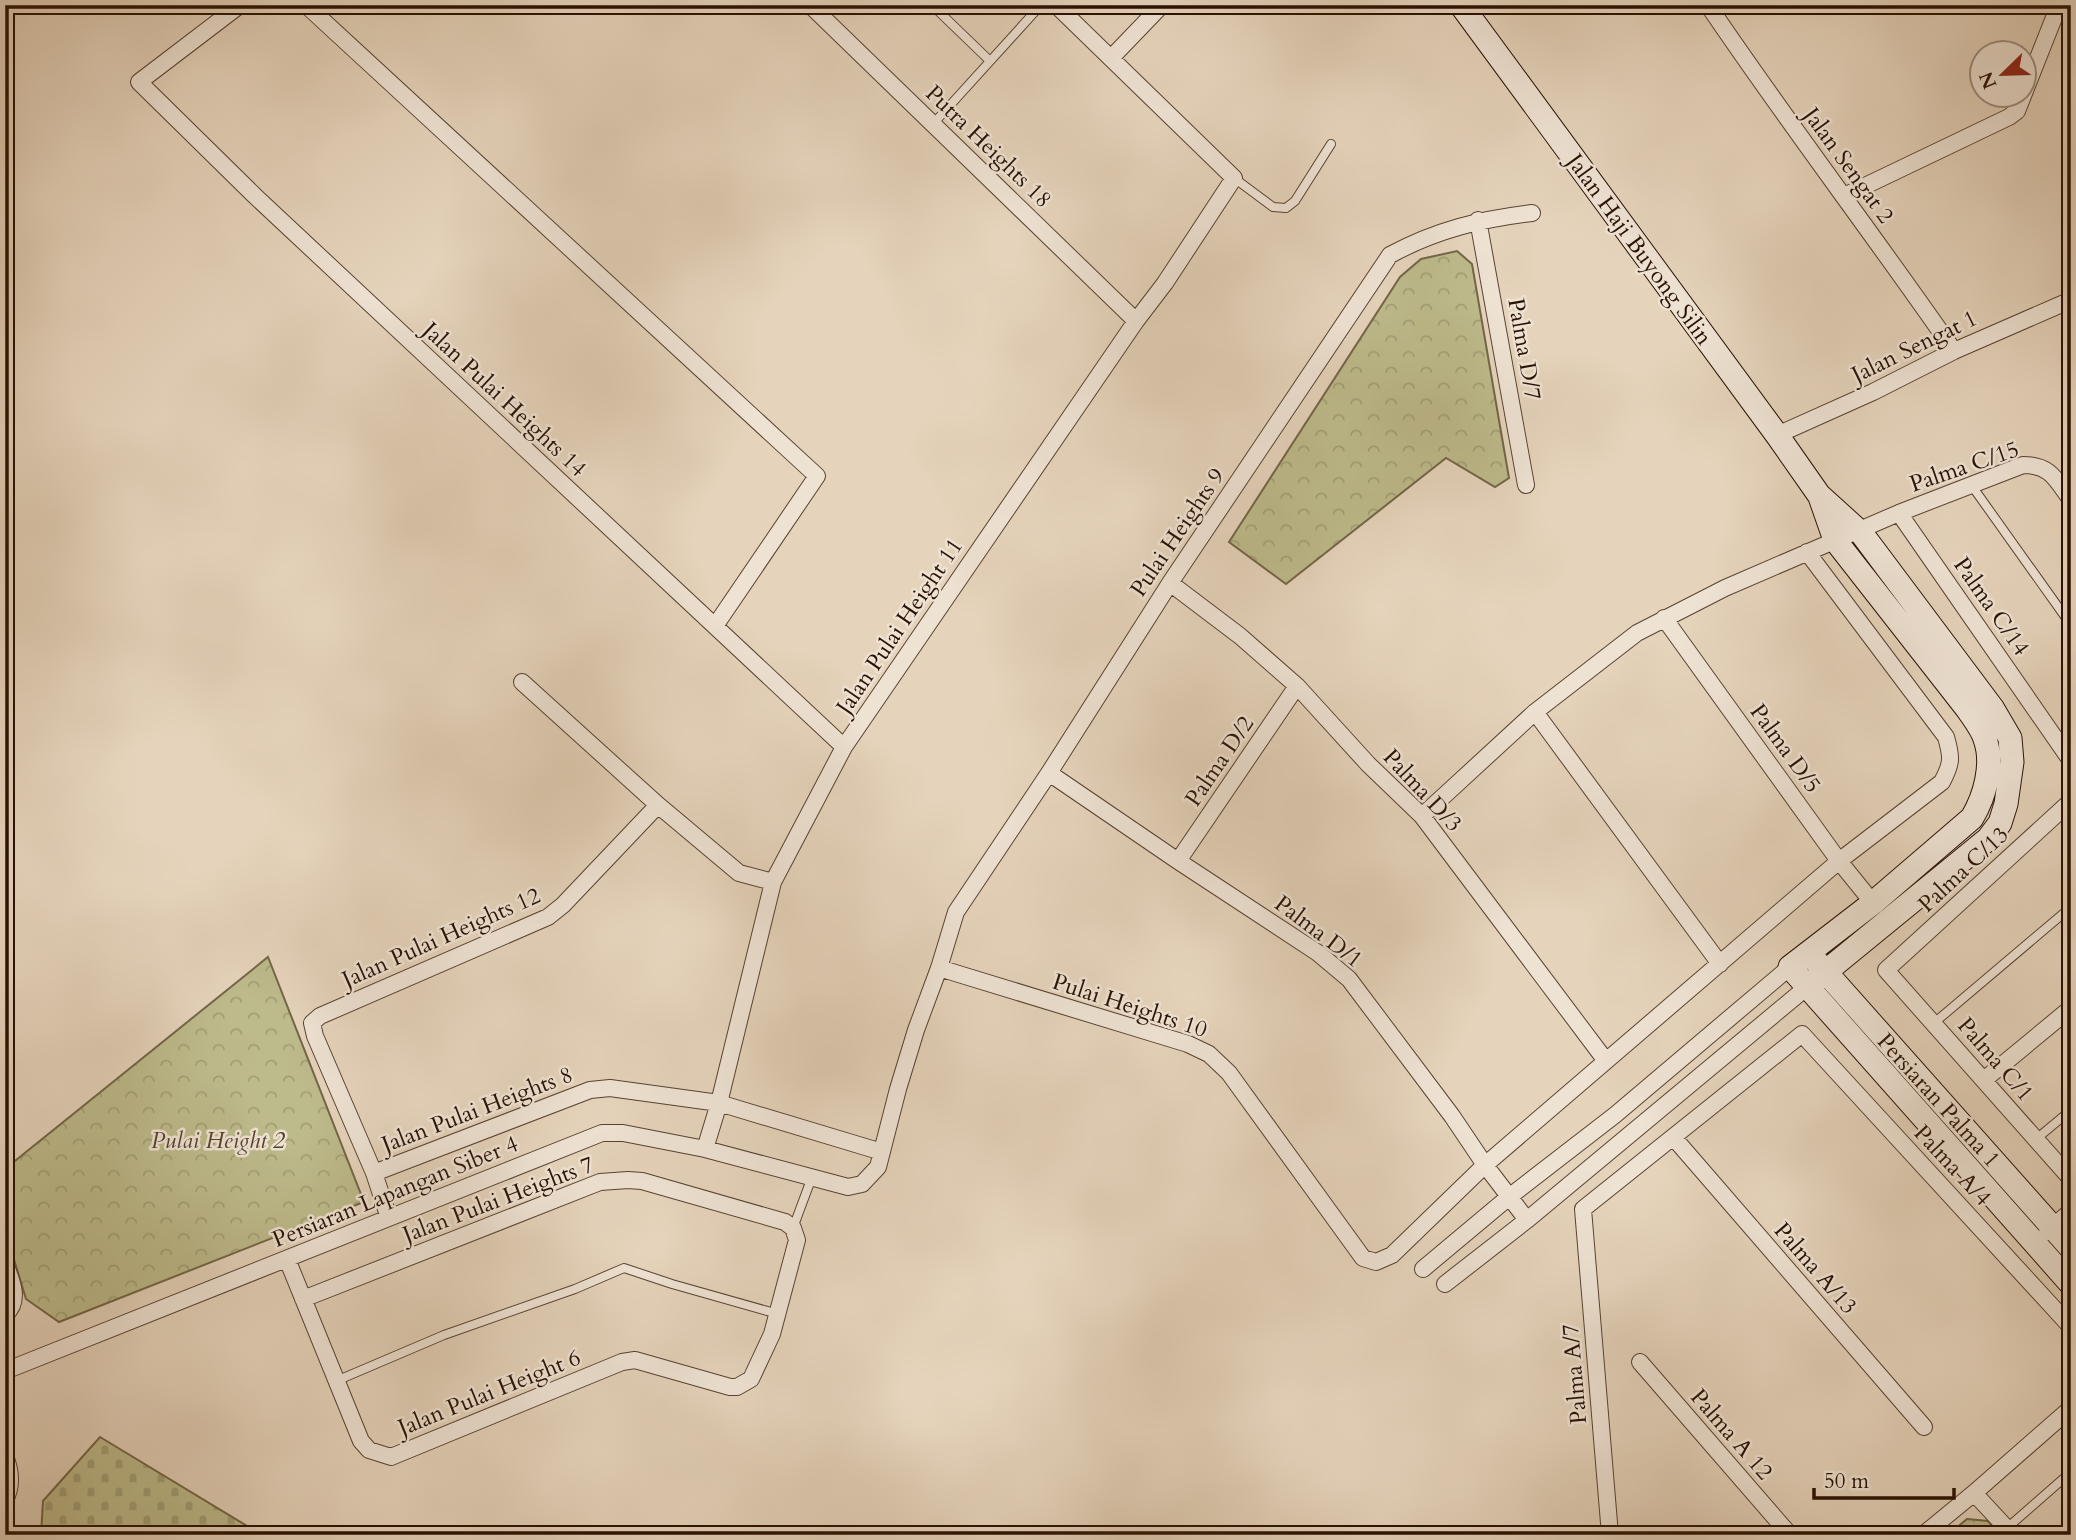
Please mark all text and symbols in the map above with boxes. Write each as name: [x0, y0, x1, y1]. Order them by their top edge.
north arrow: [1968, 38, 2038, 108]
text: N: [1973, 67, 2003, 93]
street label: Putra Heights 18: [919, 78, 1059, 215]
street label: Jalan Sengat 2: [1794, 99, 1901, 229]
street label: Jalan Haji Buyong Silin: [1558, 145, 1720, 351]
street label: Palma D/7: [1500, 296, 1549, 402]
street label: Jalan Sengat 1: [1844, 303, 1982, 391]
street label: Jalan Pulai Heights 14: [414, 313, 594, 484]
street label: Palma C/15: [1905, 433, 2023, 500]
street label: Pulai Heights 9: [1123, 462, 1232, 603]
street label: Jalan Pulai Height 11: [827, 532, 970, 723]
street label: Palma C/14: [1946, 551, 2037, 662]
street label: Palma D/5: [1743, 698, 1828, 799]
street label: Palma D/2: [1178, 710, 1261, 813]
street label: Palma D/3: [1376, 742, 1469, 839]
street label: Palma C/13: [1911, 819, 2015, 919]
street label: Jalan Pulai Heights 12: [335, 880, 545, 996]
street label: Palma D/1: [1268, 888, 1369, 975]
street label: Pulai Heights 10: [1048, 966, 1211, 1045]
street label: Palma C/1: [1951, 1011, 2041, 1108]
street label: Persiaran Palma 1: [1870, 1026, 2007, 1174]
street label: Jalan Pulai Heights 8: [375, 1059, 577, 1161]
street label: Palma A/4: [1907, 1118, 1998, 1213]
park label: Pulai Height 2: [151, 1125, 285, 1156]
street label: Persiaran Lapangan Siber 4: [268, 1128, 523, 1255]
street label: Jalan Pulai Heights 7: [396, 1149, 598, 1251]
street label: Palma A/13: [1767, 1216, 1864, 1321]
street label: Palma A/7: [1555, 1323, 1594, 1425]
street label: Jalan Pulai Height 6: [391, 1342, 585, 1444]
street label: Palma A 12: [1683, 1382, 1780, 1486]
scale bar: [1814, 1456, 1954, 1500]
text: 50 m: [1824, 1467, 1869, 1496]

